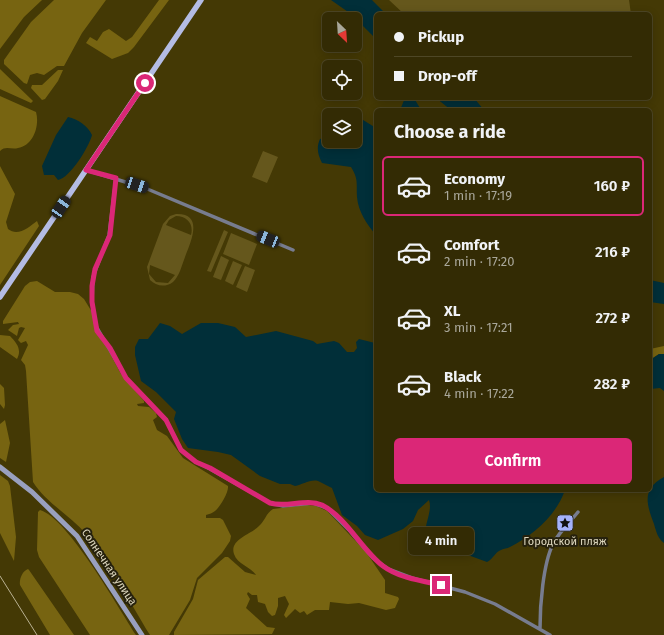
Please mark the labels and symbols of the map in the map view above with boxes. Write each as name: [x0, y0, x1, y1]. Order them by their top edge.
north arrow: [322, 12, 362, 52]
route start: [136, 74, 154, 92]
car: [124, 176, 150, 194]
car: [49, 194, 73, 220]
car: [255, 229, 281, 249]
place icon: Городской пляж: [555, 513, 575, 533]
street label: Солнечная улица: [79, 526, 139, 608]
callout: 4 min: [408, 527, 474, 555]
place label: Городской пляж: [523, 535, 607, 548]
route end: [432, 576, 450, 594]

